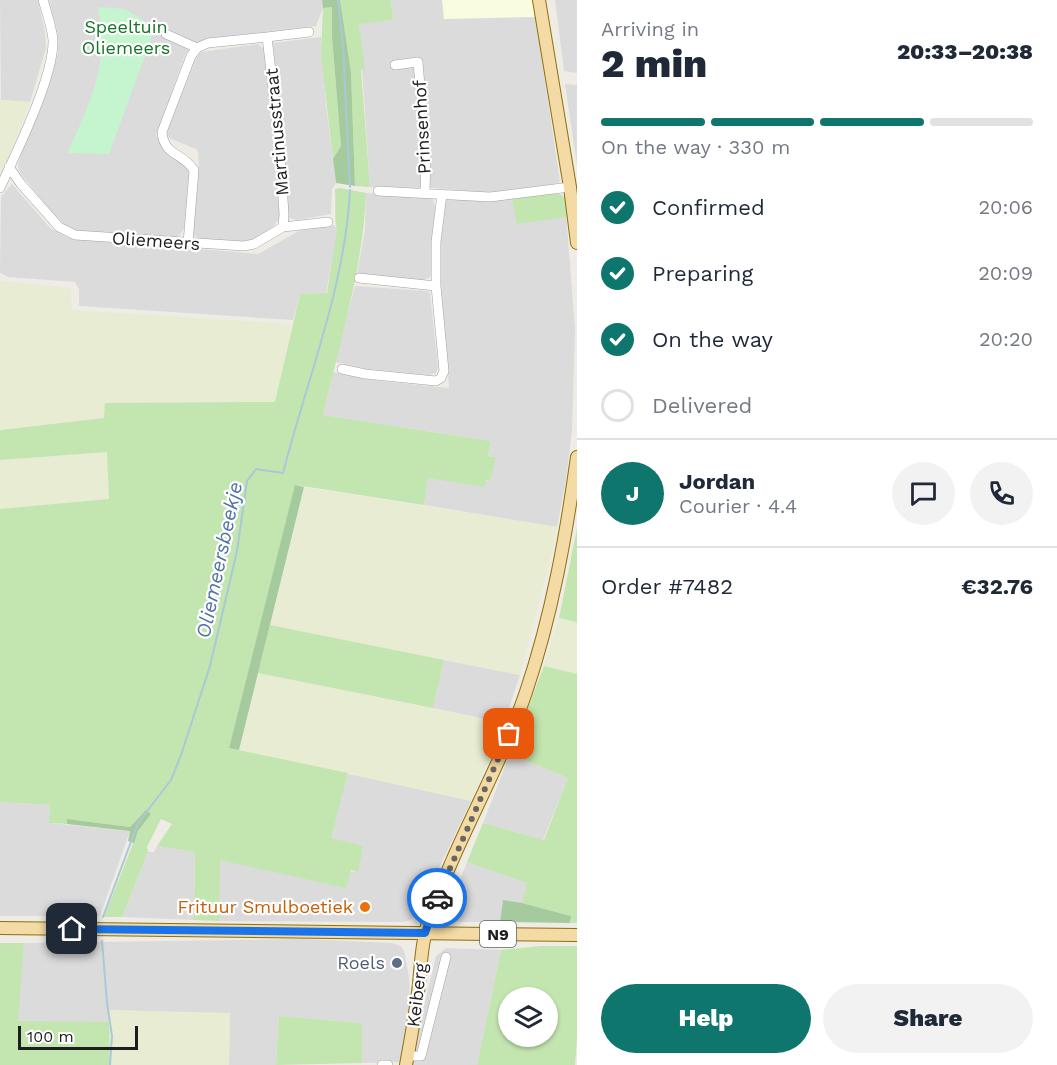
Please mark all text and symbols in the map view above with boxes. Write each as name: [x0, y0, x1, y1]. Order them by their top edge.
park label: Speeltuin Oliemeers: [82, 16, 170, 58]
text: Arriving in: [601, 17, 699, 41]
text: 20:33–20:38: [897, 39, 1033, 64]
text: 2 min: [601, 41, 707, 86]
street label: Martinusstraat: [260, 67, 293, 197]
street label: Prinsenhof: [409, 79, 434, 175]
text: On the way · 330 m: [601, 135, 790, 159]
icon: check: [601, 191, 634, 224]
text: Confirmed: [652, 195, 765, 220]
text: 20:06: [978, 195, 1033, 219]
street label: Oliemeers: [111, 227, 201, 254]
icon: check: [601, 257, 634, 290]
text: Preparing: [652, 261, 753, 286]
text: 20:09: [978, 261, 1033, 285]
icon: check: [601, 323, 634, 356]
text: On the way: [652, 327, 773, 352]
text: 20:20: [979, 327, 1033, 351]
text: Delivered: [652, 393, 752, 418]
button: chat: [892, 462, 955, 525]
button: phone: [970, 462, 1033, 525]
text: Jordan: [679, 469, 755, 494]
water label: Oliemeersbeekje: [191, 480, 247, 640]
text: J: [626, 481, 639, 506]
text: Courier · 4.4: [679, 494, 797, 518]
text: Order #7482: [601, 574, 733, 599]
text: €32.76: [961, 574, 1033, 599]
pin: [483, 708, 534, 759]
icon: bag: [492, 717, 525, 750]
courier: [407, 868, 467, 928]
icon: car: [421, 882, 454, 915]
place label: Frituur Smulboetiek: [177, 896, 353, 917]
marker: Frituur Smulboetiek: [358, 900, 372, 914]
pin: [46, 903, 97, 954]
icon: home: [55, 912, 88, 945]
road number: N9: [480, 921, 516, 947]
place label: Roels: [337, 952, 385, 973]
marker: Roels: [390, 956, 404, 970]
street label: Keiberg: [402, 961, 431, 1028]
button: Help: [601, 984, 811, 1053]
button: Share: [823, 984, 1033, 1053]
map controls: [498, 987, 558, 1047]
button: layers: [498, 987, 558, 1047]
scale bar: [18, 1023, 138, 1050]
text: 100 m: [27, 1027, 74, 1046]

